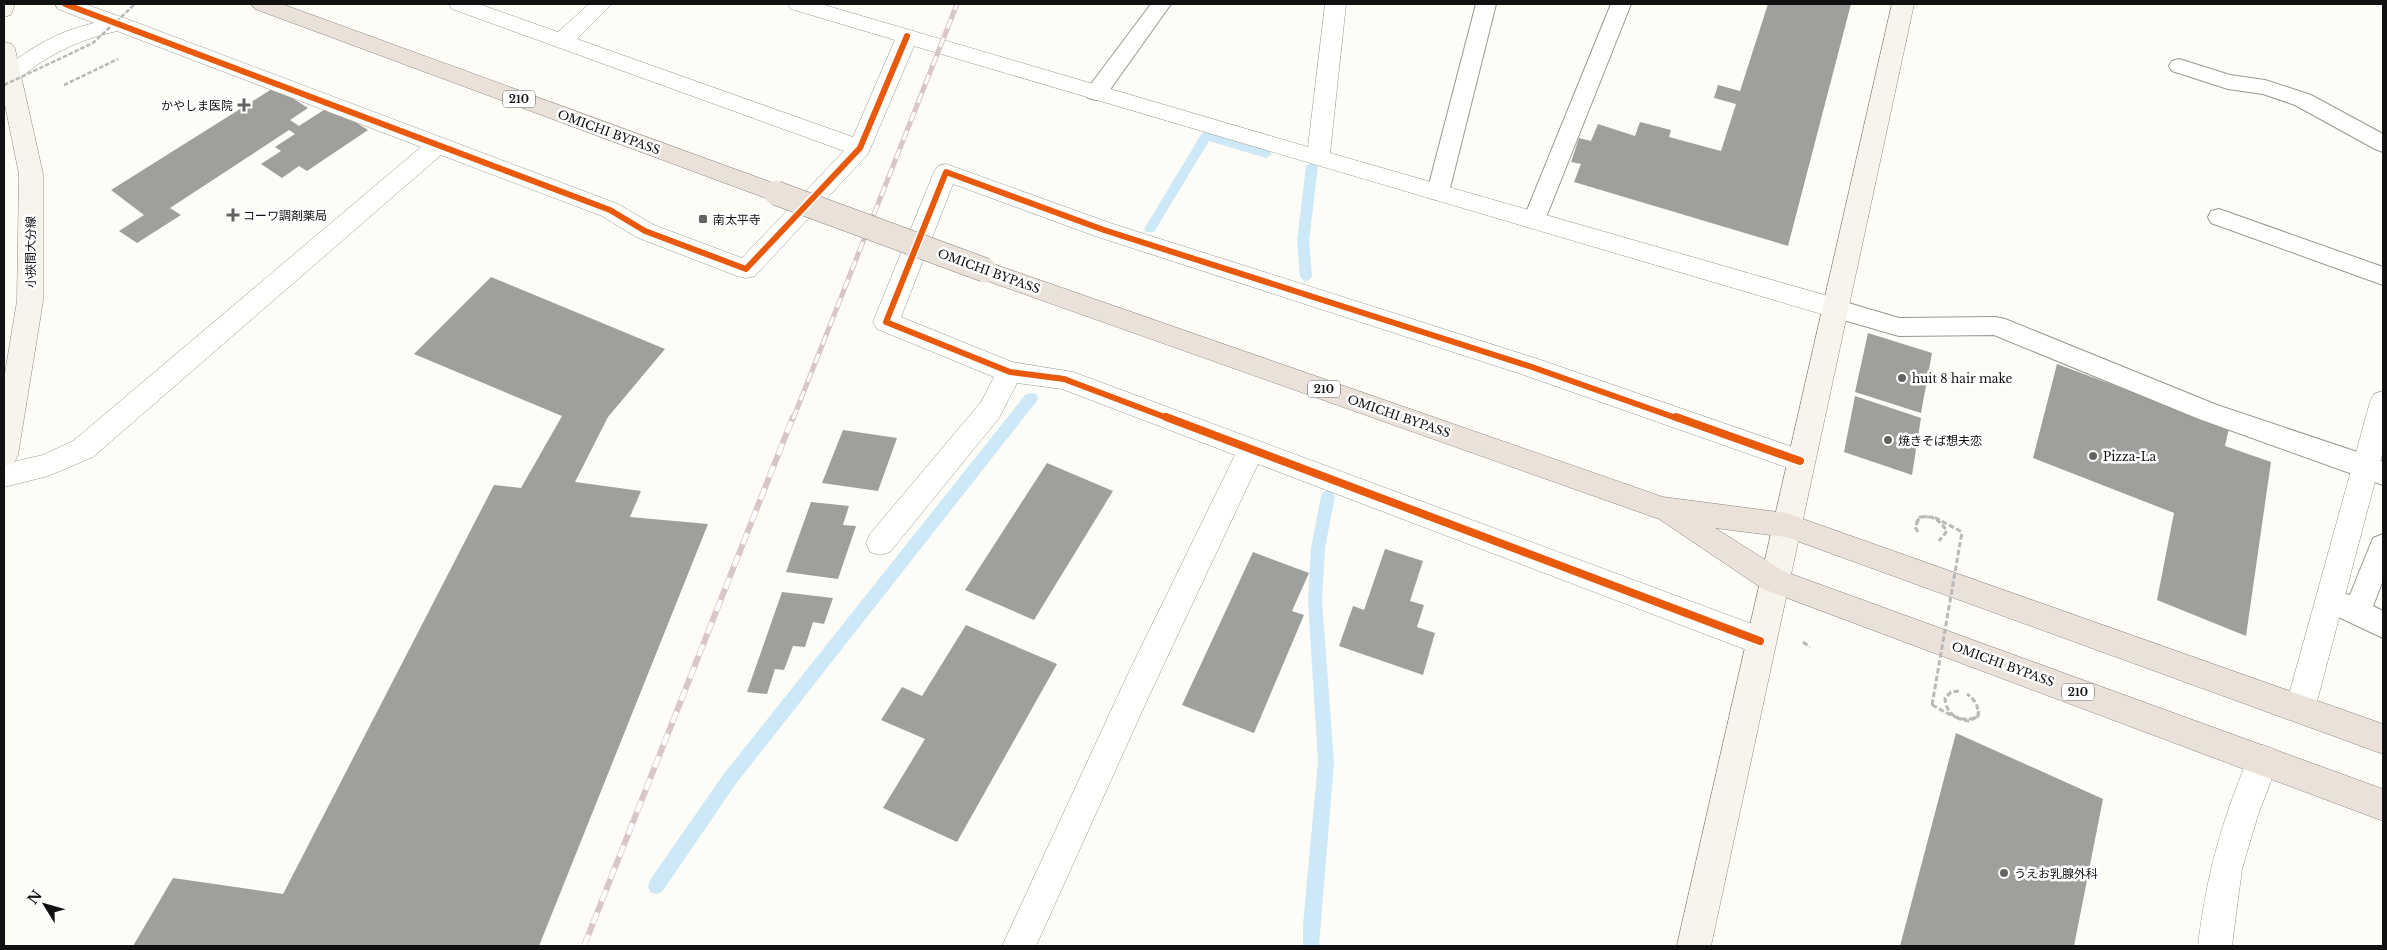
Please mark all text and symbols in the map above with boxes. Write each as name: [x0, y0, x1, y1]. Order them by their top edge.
road number: 210: [503, 90, 535, 108]
place label: かやしま医院: [161, 98, 233, 113]
marker: かやしま医院: [237, 98, 251, 112]
street label: OMICHI BYPASS: [556, 106, 663, 158]
place label: コーワ調剤薬局: [243, 208, 327, 223]
marker: コーワ調剤薬局: [227, 209, 239, 221]
place label: 南太平寺: [713, 212, 761, 227]
marker: 南太平寺: [697, 213, 709, 225]
street label: 小挾間大分線: [23, 216, 38, 288]
street label: OMICHI BYPASS: [936, 245, 1043, 297]
place label: huit 8 hair make: [1912, 371, 2012, 386]
marker: huit 8 hair make: [1896, 372, 1908, 384]
road number: 210: [1308, 380, 1340, 398]
street label: OMICHI BYPASS: [1345, 391, 1453, 441]
place label: 焼きそば想夫恋: [1898, 433, 1982, 448]
marker: 焼きそば想夫恋: [1882, 434, 1894, 446]
place label: Pizza-La: [2103, 449, 2157, 464]
marker: Pizza-La: [2087, 450, 2099, 462]
street label: OMICHI BYPASS: [1950, 638, 2057, 690]
road number: 210: [2062, 684, 2094, 700]
place label: うえお乳腺外科: [2014, 866, 2098, 881]
marker: うえお乳腺外科: [1998, 867, 2010, 879]
north arrow: [20, 880, 70, 930]
text: N: [23, 887, 46, 908]

